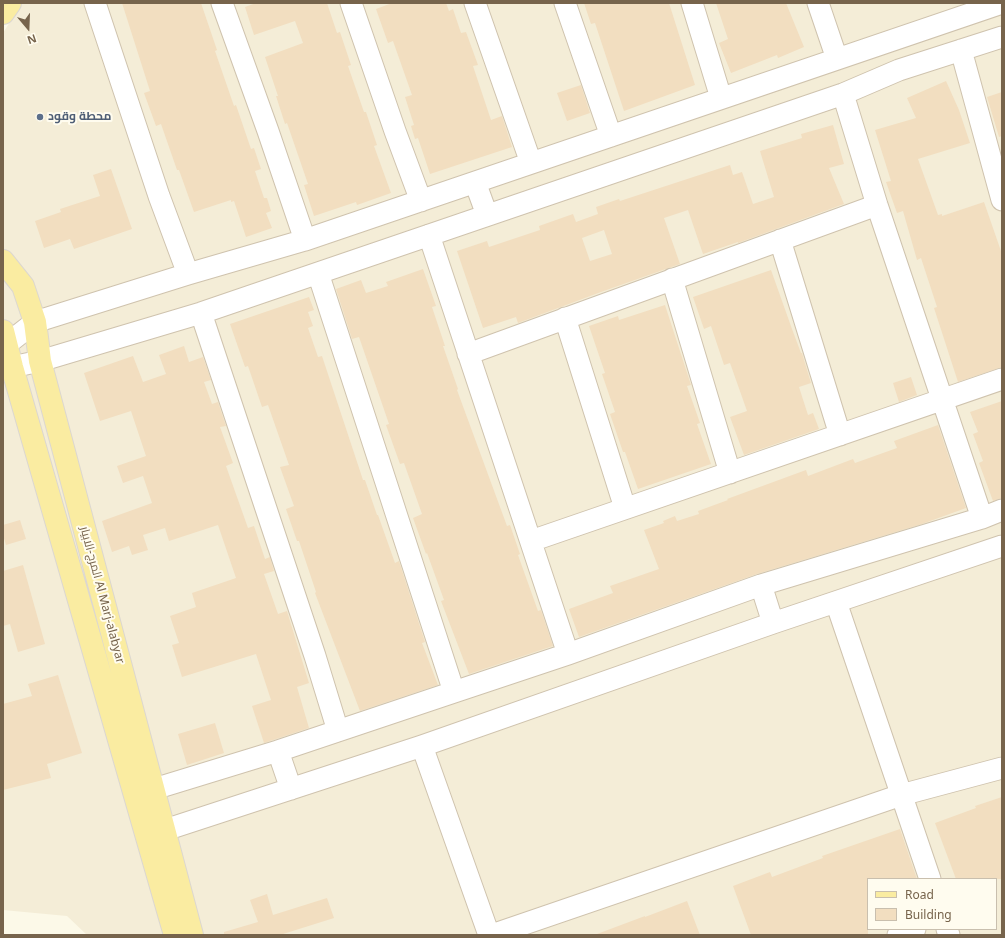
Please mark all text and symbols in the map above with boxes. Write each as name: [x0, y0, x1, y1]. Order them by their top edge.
north arrow: [8, 8, 48, 48]
text: N: [25, 31, 39, 48]
place label: محطة وقود: [48, 110, 112, 124]
marker: محطة وقود: [35, 112, 45, 122]
street label: المرج-الابيار Al Marj-alabyar: [77, 525, 127, 665]
legend: [867, 878, 997, 930]
text: Road: [905, 886, 934, 903]
text: Building: [905, 906, 952, 923]

